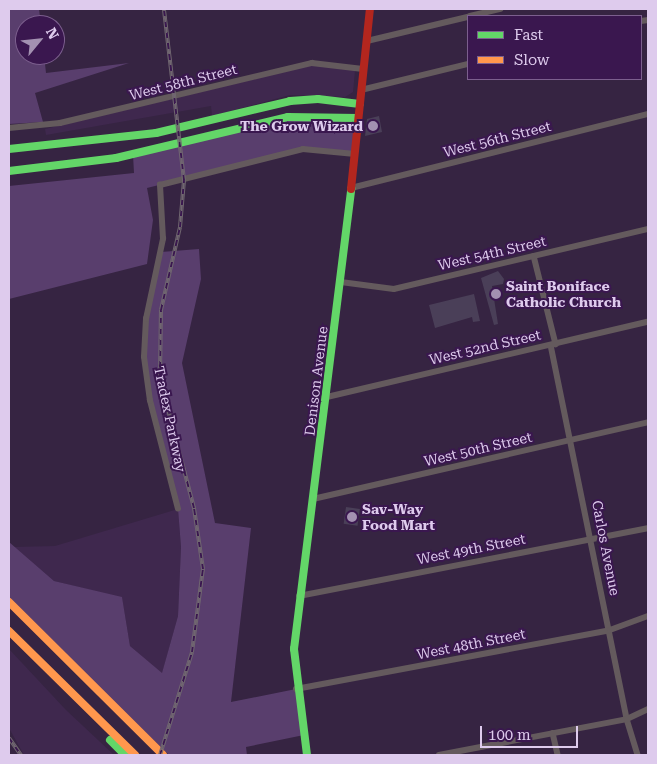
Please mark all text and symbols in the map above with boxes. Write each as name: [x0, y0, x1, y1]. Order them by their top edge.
north arrow: [15, 15, 65, 65]
legend: [467, 15, 642, 80]
text: N: [43, 25, 62, 42]
text: Fast: [514, 26, 543, 44]
text: Slow: [514, 51, 549, 69]
street label: West 58th Street: [127, 61, 239, 103]
place label: The Grow Wizard: [240, 118, 363, 134]
street label: West 56th Street: [441, 118, 553, 160]
marker: The Grow Wizard: [367, 120, 379, 132]
street label: West 54th Street: [436, 232, 548, 274]
place label: Saint Boniface Catholic Church: [506, 278, 621, 310]
marker: Saint Boniface Catholic Church: [490, 288, 502, 300]
street label: Denison Avenue: [301, 325, 331, 437]
street label: West 52nd Street: [428, 326, 542, 368]
street label: Tradex Parkway: [151, 364, 189, 474]
street label: West 50th Street: [422, 428, 534, 470]
street label: Carlos Avenue: [589, 499, 623, 597]
place label: Sav-Way Food Mart: [362, 501, 435, 534]
marker: Sav-Way Food Mart: [346, 511, 358, 523]
street label: West 49th Street: [415, 530, 527, 568]
street label: West 48th Street: [415, 625, 527, 663]
scale bar: [482, 716, 580, 748]
text: 100 m: [488, 726, 531, 744]

